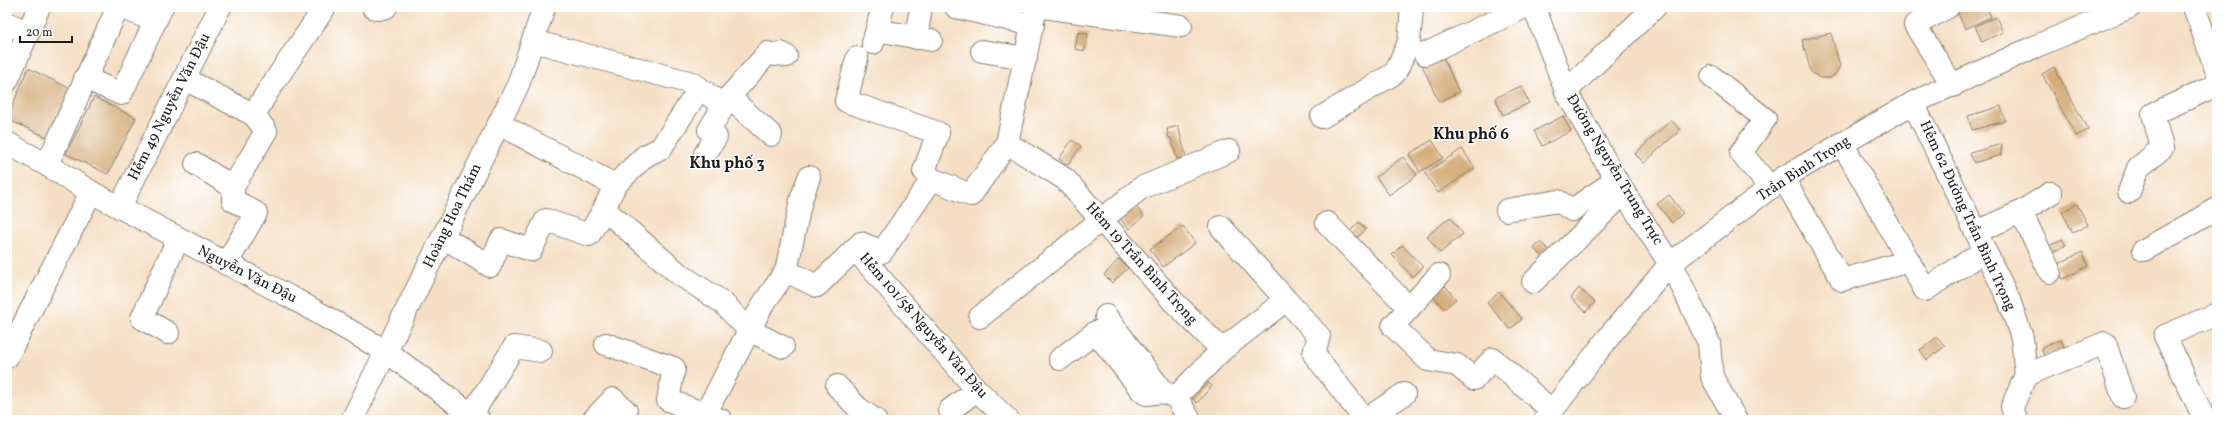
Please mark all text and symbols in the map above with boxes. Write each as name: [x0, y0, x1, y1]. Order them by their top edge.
scale bar: [20, 18, 72, 44]
text: 20 m: [26, 25, 53, 41]
street label: Hẻm 49 Nguyễn Văn Đậu: [124, 30, 216, 184]
street label: Đường Nguyễn Trung Trực: [1560, 90, 1668, 250]
street label: Hẻm 62 Đường Trần Bình Trọng: [1914, 117, 2021, 315]
district label: Khu phố 6: [1433, 124, 1509, 146]
street label: Trần Bình Trọng: [1753, 131, 1855, 207]
district label: Khu phố 3: [689, 153, 765, 175]
street label: Hoàng Hoa Thám: [419, 160, 487, 272]
street label: Hẻm 19 Trần Bình Trọng: [1080, 198, 1202, 330]
street label: Nguyễn Văn Đậu: [194, 241, 300, 309]
street label: Hẻm 101/58 Nguyễn Văn Đậu: [854, 249, 992, 403]

